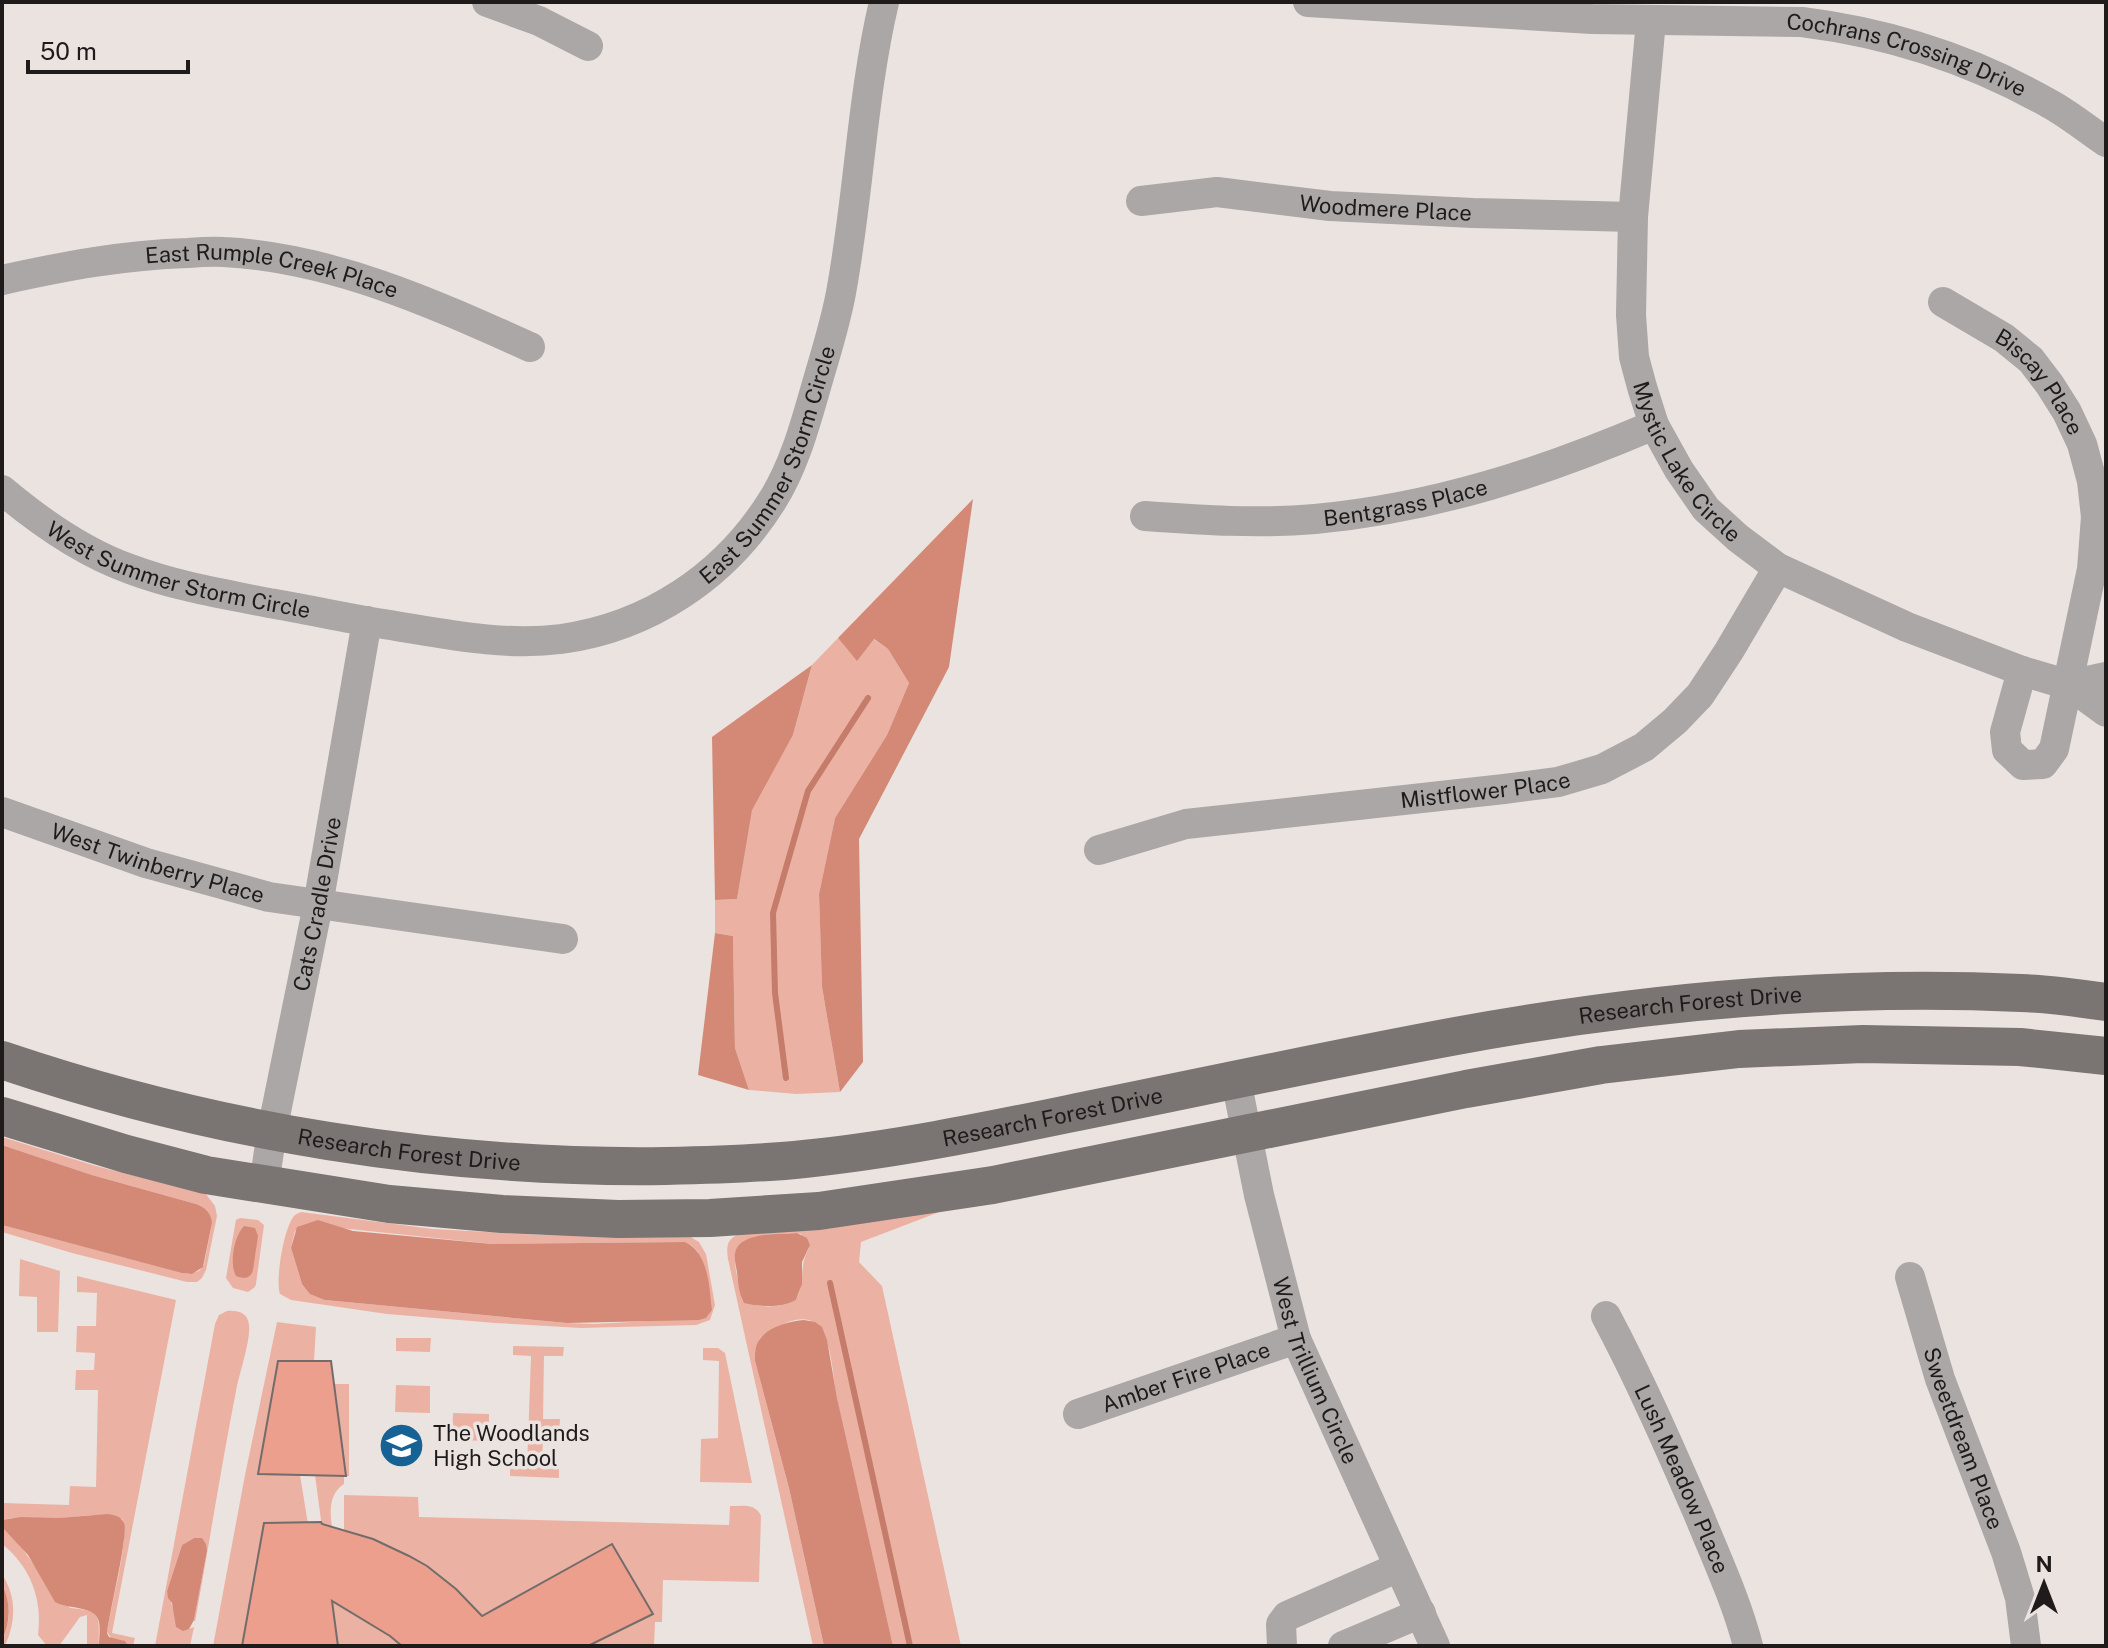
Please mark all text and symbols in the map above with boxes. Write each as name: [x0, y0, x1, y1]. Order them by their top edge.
street label: Cochrans Crossing Drive: [1786, 9, 2031, 102]
scale bar: [28, 24, 188, 74]
text: 50 m: [40, 37, 97, 65]
street label: Woodmere Place: [1298, 189, 1473, 226]
street label: East Rumple Creek Place: [144, 238, 402, 303]
street label: Biscay Place: [1991, 323, 2089, 439]
street label: East Summer Storm Circle: [694, 343, 840, 589]
street label: Mystic Lake Circle: [1628, 378, 1746, 547]
street label: Bentgrass Place: [1322, 473, 1490, 531]
street label: West Summer Storm Circle: [42, 516, 313, 623]
street label: Mistflower Place: [1399, 766, 1573, 813]
street label: Cats Cradle Drive: [288, 815, 346, 994]
street label: West Twinberry Place: [48, 817, 267, 908]
street label: Research Forest Drive: [1577, 981, 1803, 1029]
street label: Research Forest Drive: [940, 1082, 1165, 1152]
street label: Research Forest Drive: [296, 1123, 522, 1175]
street label: West Trillium Circle: [1268, 1274, 1364, 1468]
street label: Amber Fire Place: [1098, 1336, 1273, 1418]
street label: Sweetdream Place: [1918, 1344, 2009, 1533]
street label: Lush Meadow Place: [1629, 1380, 1735, 1577]
place label: The Woodlands High School: [433, 1420, 590, 1471]
school or university icon: The Woodlands High School: [378, 1422, 426, 1470]
north arrow: [2004, 1544, 2084, 1624]
text: N: [2035, 1551, 2053, 1577]

